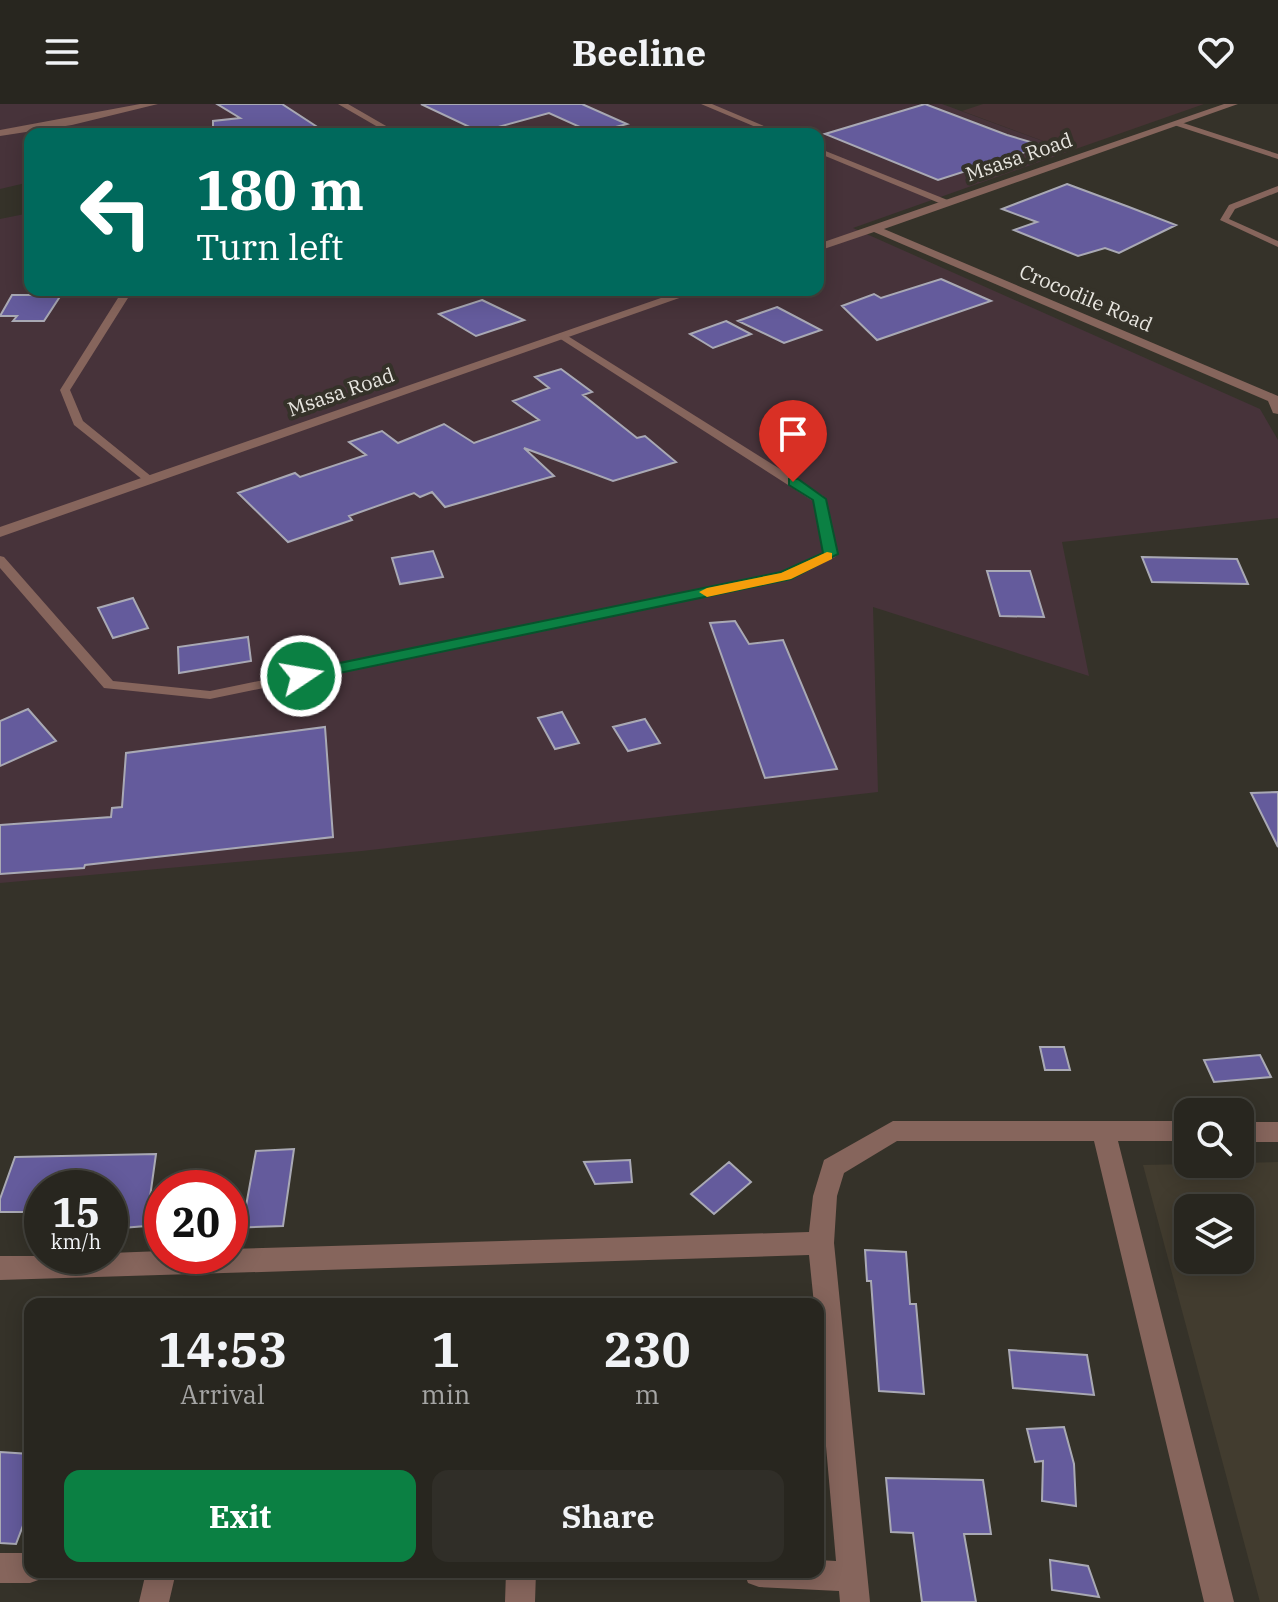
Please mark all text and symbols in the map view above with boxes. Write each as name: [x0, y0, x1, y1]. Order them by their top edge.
text: Beeline: [572, 29, 706, 76]
icon: menu: [40, 30, 84, 74]
icon: heart: [1194, 30, 1238, 74]
street label: Msasa Road: [962, 126, 1076, 187]
text: 180 m: [196, 153, 364, 225]
icon: left: [64, 160, 168, 264]
text: Turn left: [196, 223, 343, 270]
street label: Crocodile Road: [1015, 257, 1157, 338]
street label: Msasa Road: [284, 361, 398, 422]
pin: [759, 400, 827, 482]
icon: arrive: [771, 412, 815, 456]
position arrow: [259, 634, 343, 718]
map controls: [1174, 1098, 1254, 1274]
button: search: [1174, 1098, 1254, 1178]
speed limit sign: 20: [144, 1170, 248, 1274]
text: 15: [52, 1186, 100, 1238]
button: layers: [1174, 1194, 1254, 1274]
text: km/h: [51, 1228, 101, 1255]
text: 14:53: [158, 1318, 287, 1380]
text: 1: [431, 1318, 460, 1380]
text: 230: [604, 1318, 690, 1380]
text: Arrival: [180, 1377, 265, 1411]
text: min: [421, 1377, 470, 1411]
text: m: [635, 1377, 660, 1411]
button: Exit: [64, 1470, 416, 1562]
button: Share: [432, 1470, 784, 1562]

